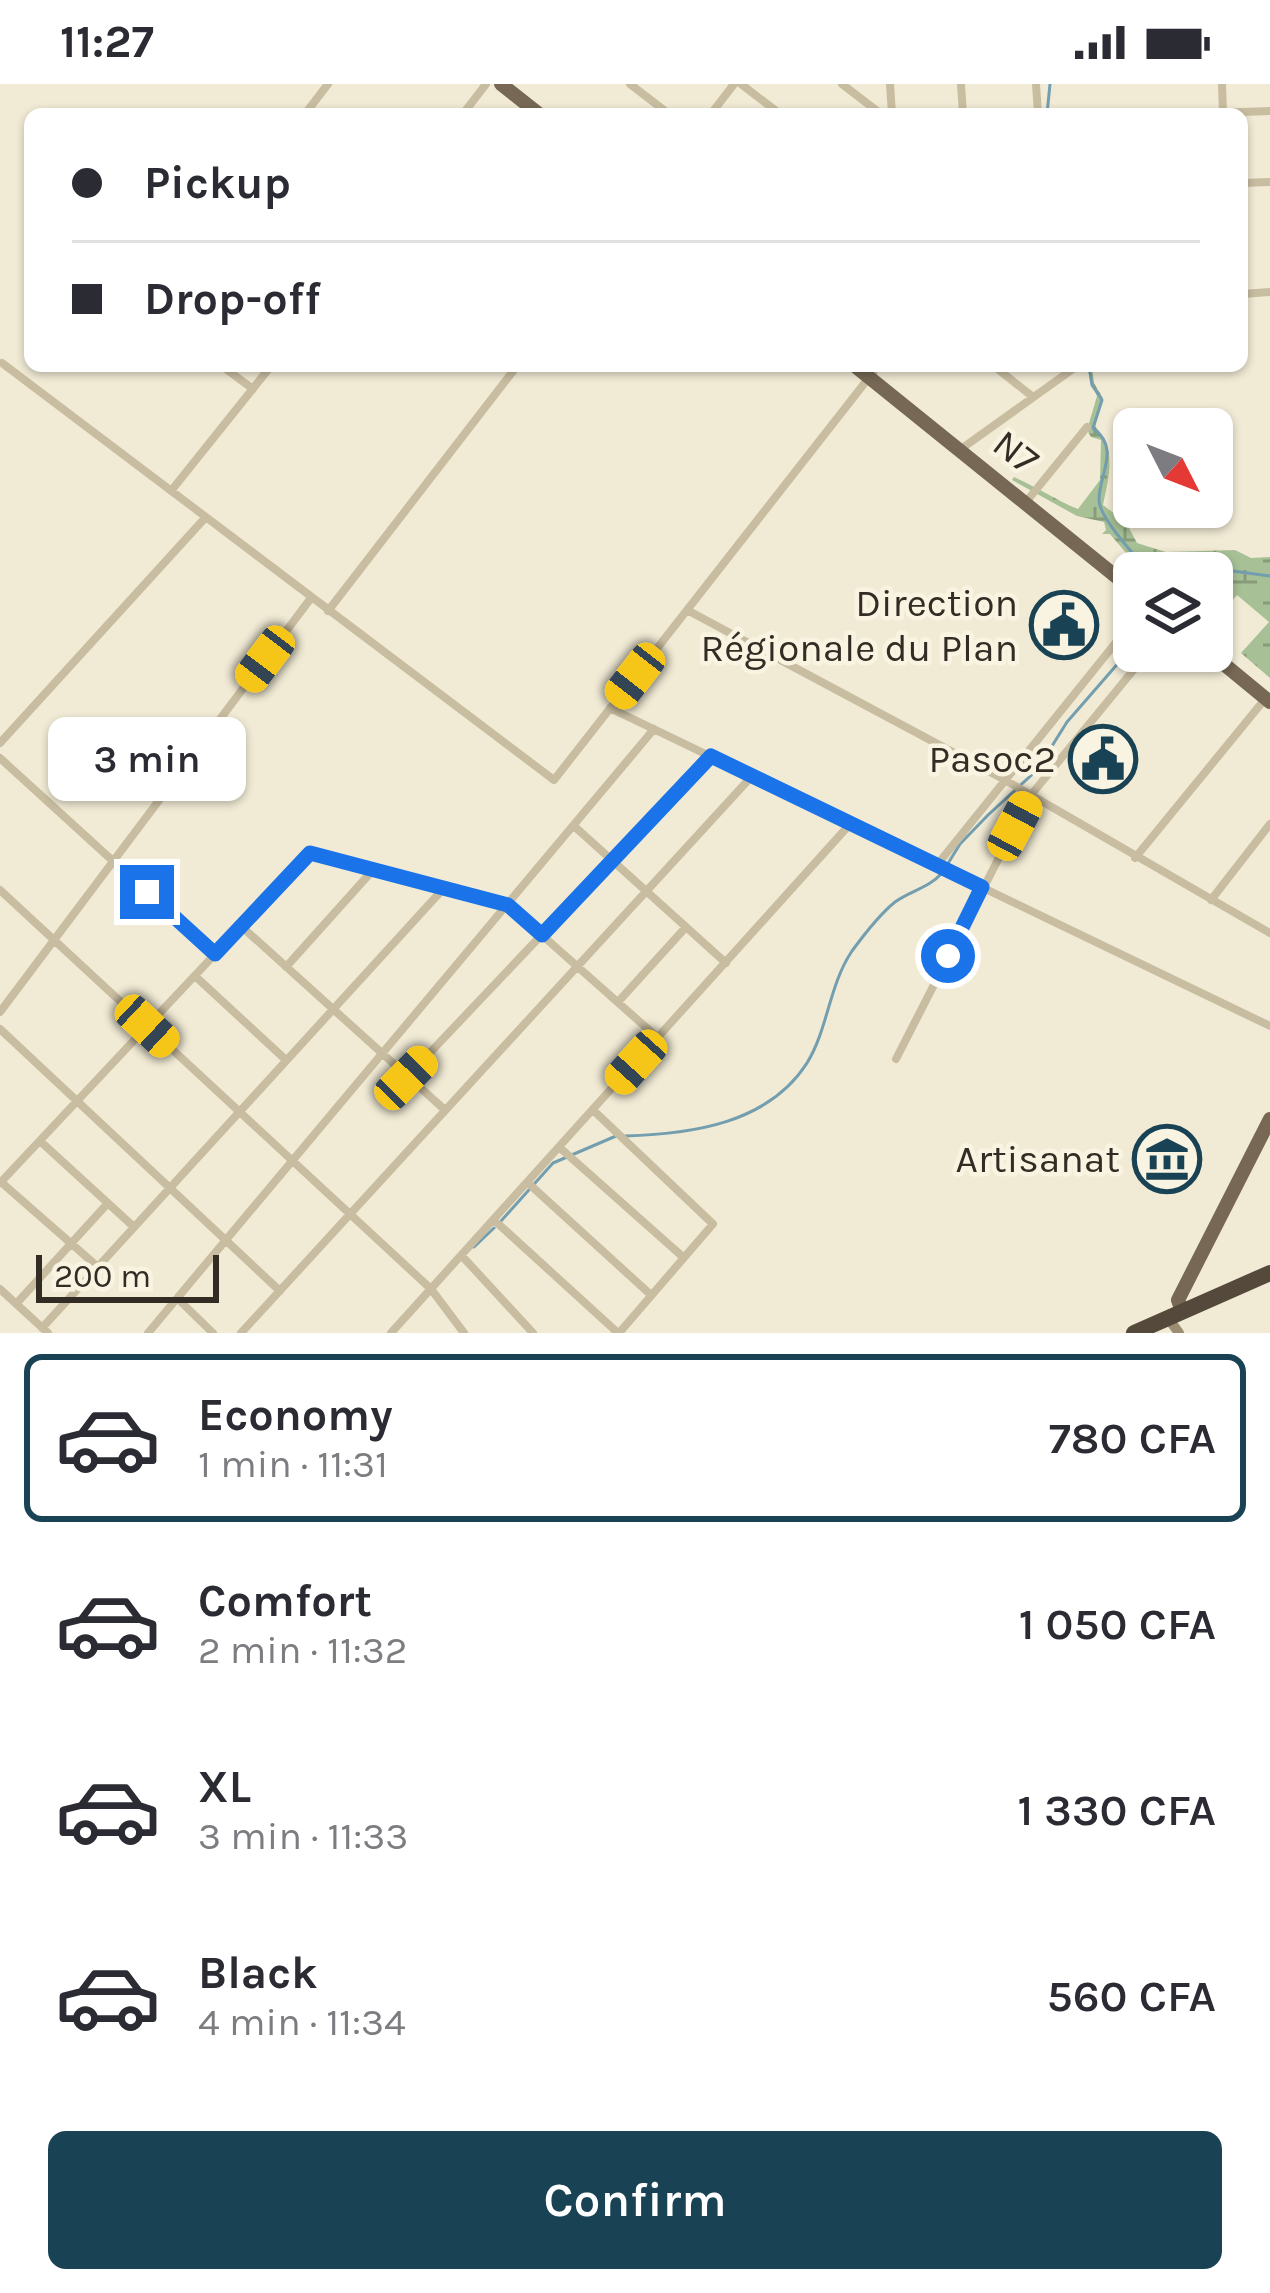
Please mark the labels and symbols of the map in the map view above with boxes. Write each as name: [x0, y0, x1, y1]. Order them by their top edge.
north arrow: [1113, 408, 1233, 528]
street label: N7: [984, 420, 1048, 484]
place label: Direction Régionale du Plan: [700, 580, 1018, 671]
public building icon: Direction Régionale du Plan: [1029, 590, 1099, 660]
car: [229, 619, 301, 699]
car: [599, 637, 671, 715]
callout: 3 min: [48, 718, 246, 802]
public building icon: Pasoc2: [1068, 724, 1138, 794]
place label: Pasoc2: [928, 736, 1056, 782]
car: [982, 786, 1048, 866]
route end: [120, 865, 174, 919]
route start: [921, 929, 975, 983]
car: [108, 988, 186, 1064]
car: [599, 1023, 673, 1101]
car: [368, 1040, 444, 1116]
museum icon: Artisanat: [1132, 1124, 1202, 1194]
place label: Artisanat: [956, 1136, 1120, 1182]
scale bar: [36, 1249, 219, 1302]

